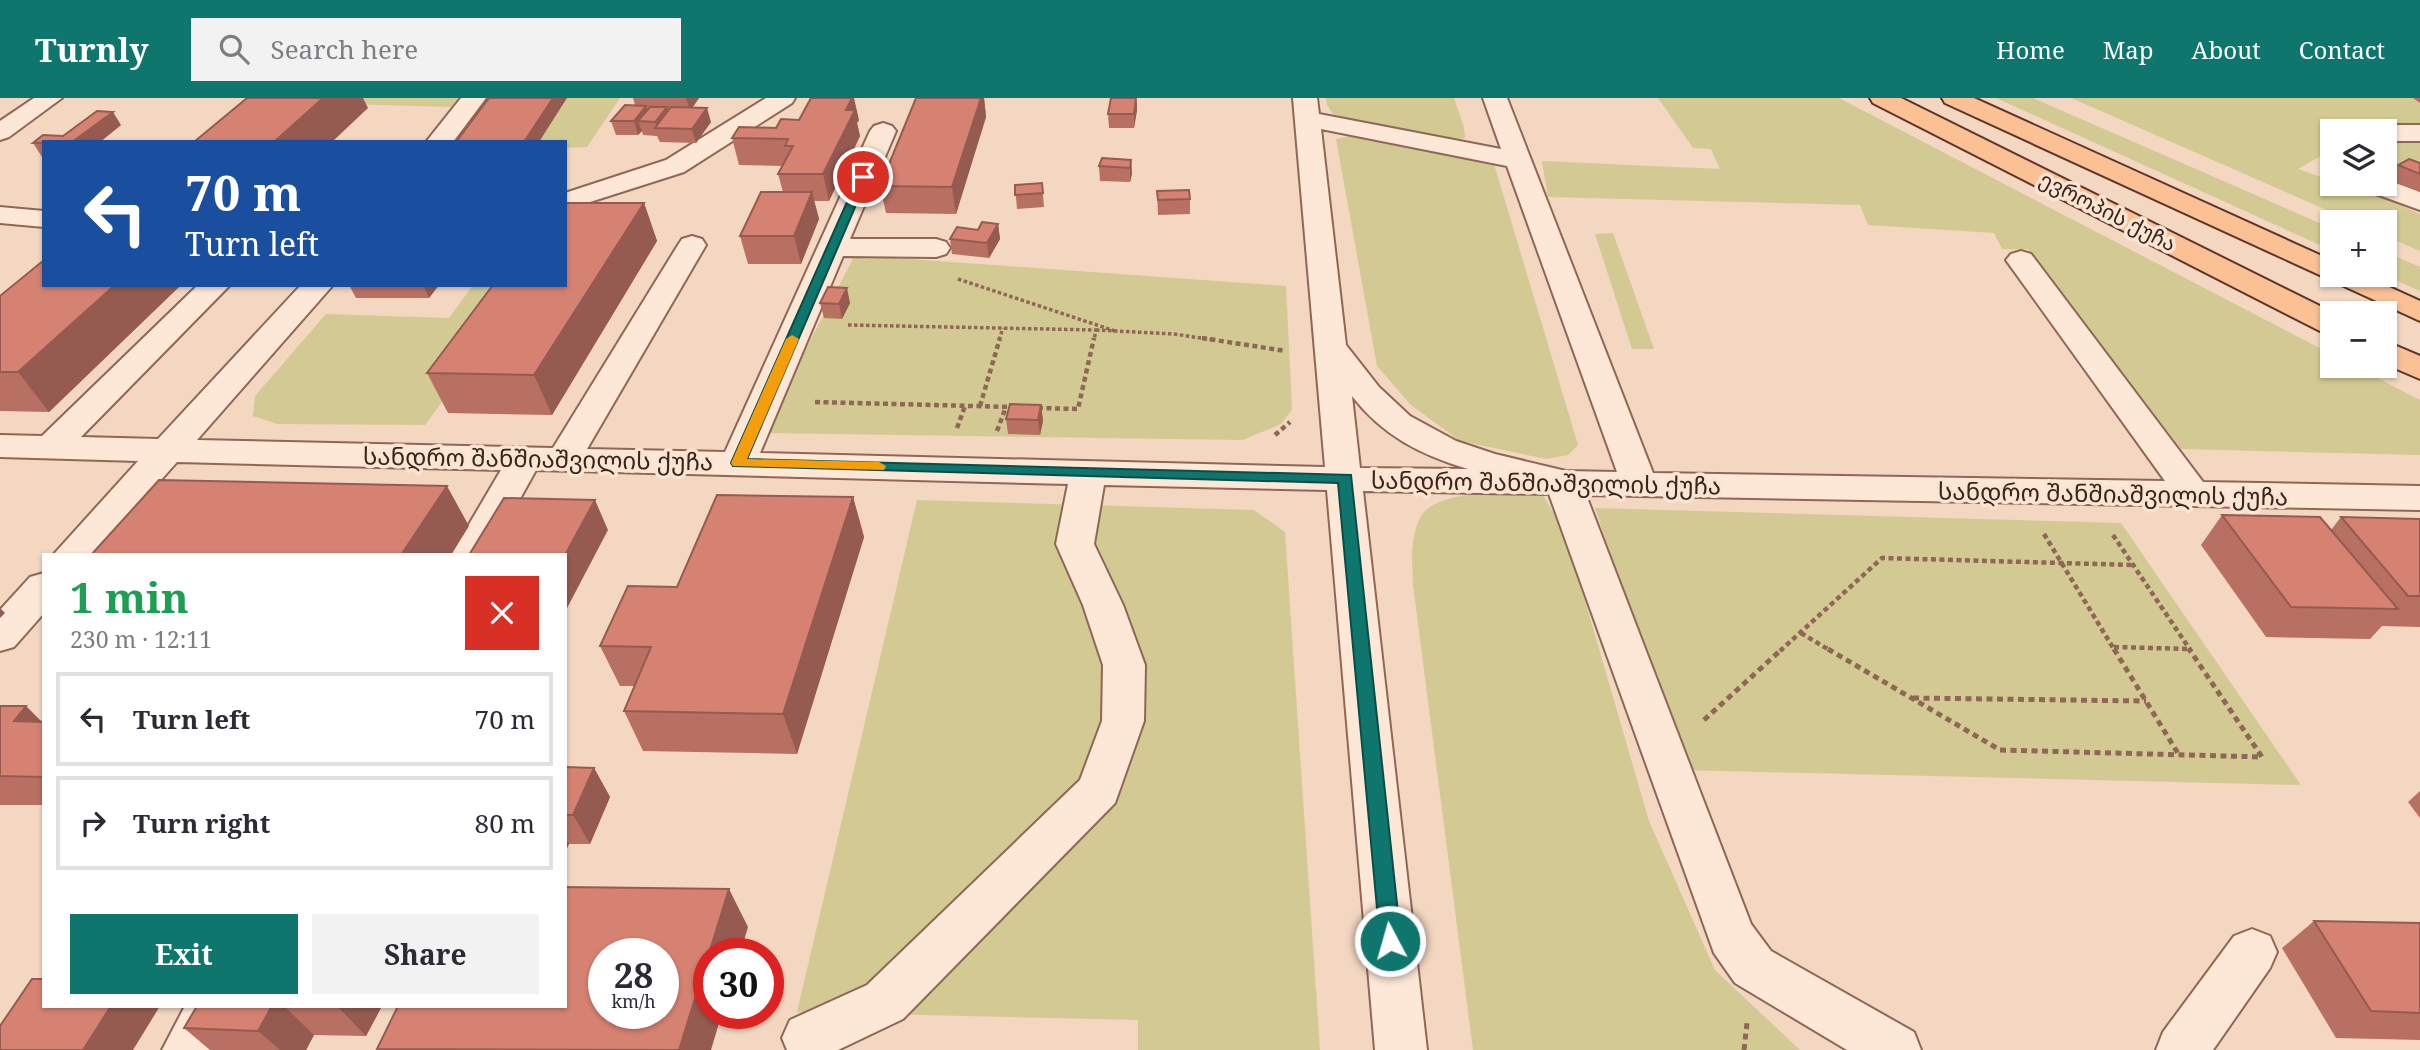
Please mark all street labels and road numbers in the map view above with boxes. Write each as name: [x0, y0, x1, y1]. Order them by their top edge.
street label: ევროპის ქუჩა: [2035, 165, 2181, 257]
street label: სანდრო შანშიაშვილის ქუჩა: [363, 438, 713, 478]
street label: სანდრო შანშიაშვილის ქუჩა: [1371, 462, 1721, 502]
street label: სანდრო შანშიაშვილის ქუჩა: [1938, 473, 2288, 513]

